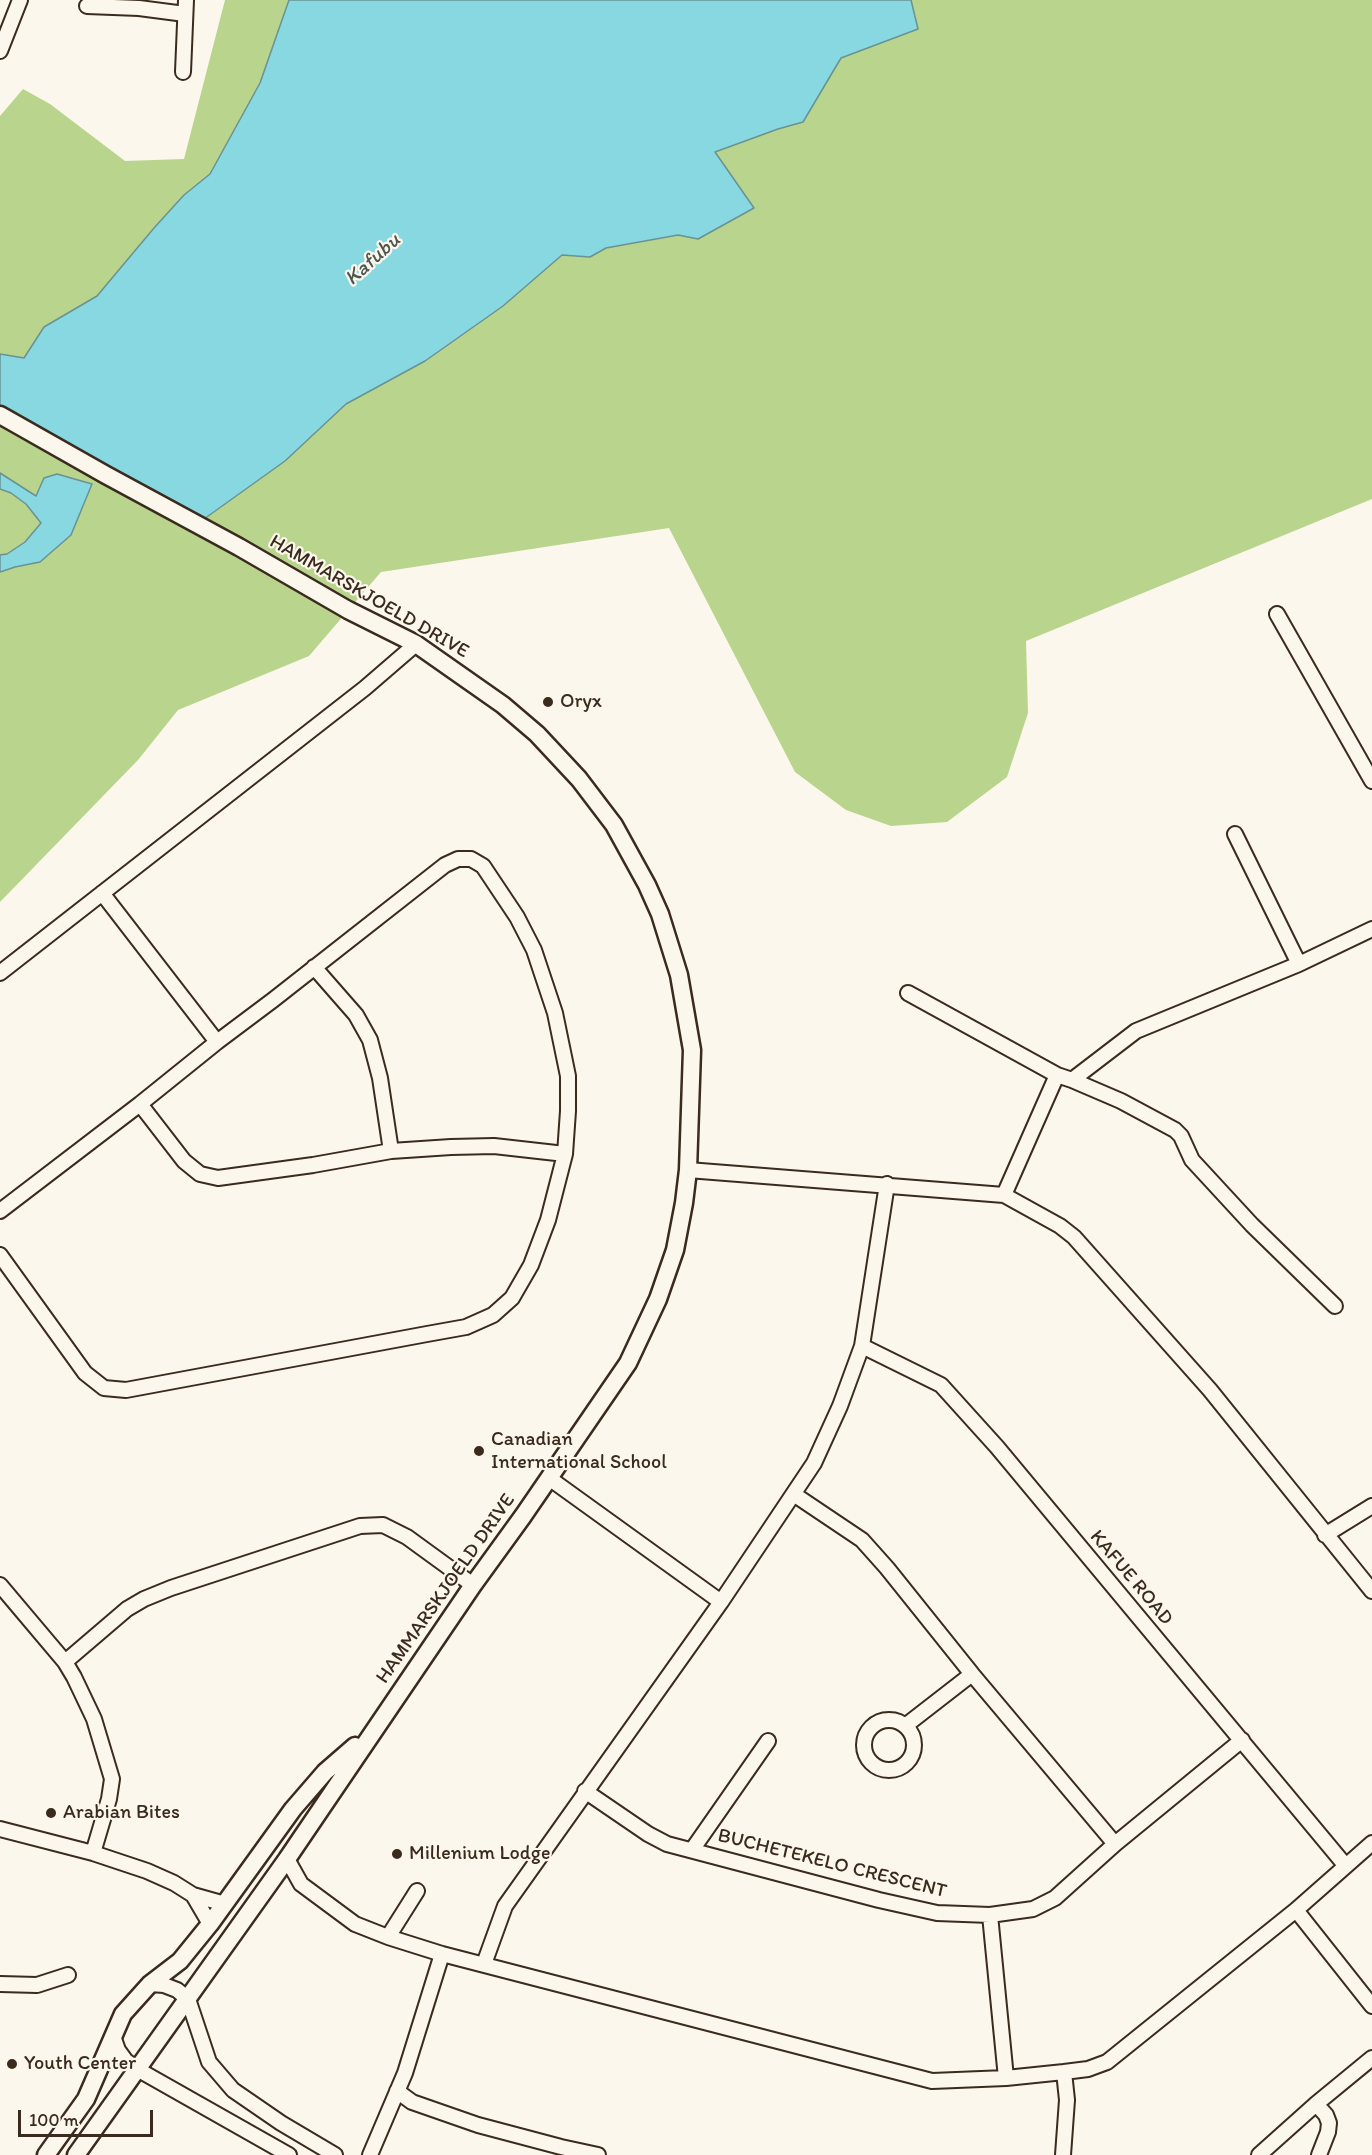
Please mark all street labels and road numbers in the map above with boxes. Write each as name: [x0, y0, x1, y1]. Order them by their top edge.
street label: HAMMARSKJOELD DRIVE: [265, 530, 473, 664]
street label: HAMMARSKJOELD DRIVE: [371, 1489, 521, 1689]
street label: KAFUE ROAD: [1084, 1526, 1178, 1630]
street label: BUCHETEKELO CRESCENT: [715, 1824, 949, 1904]

